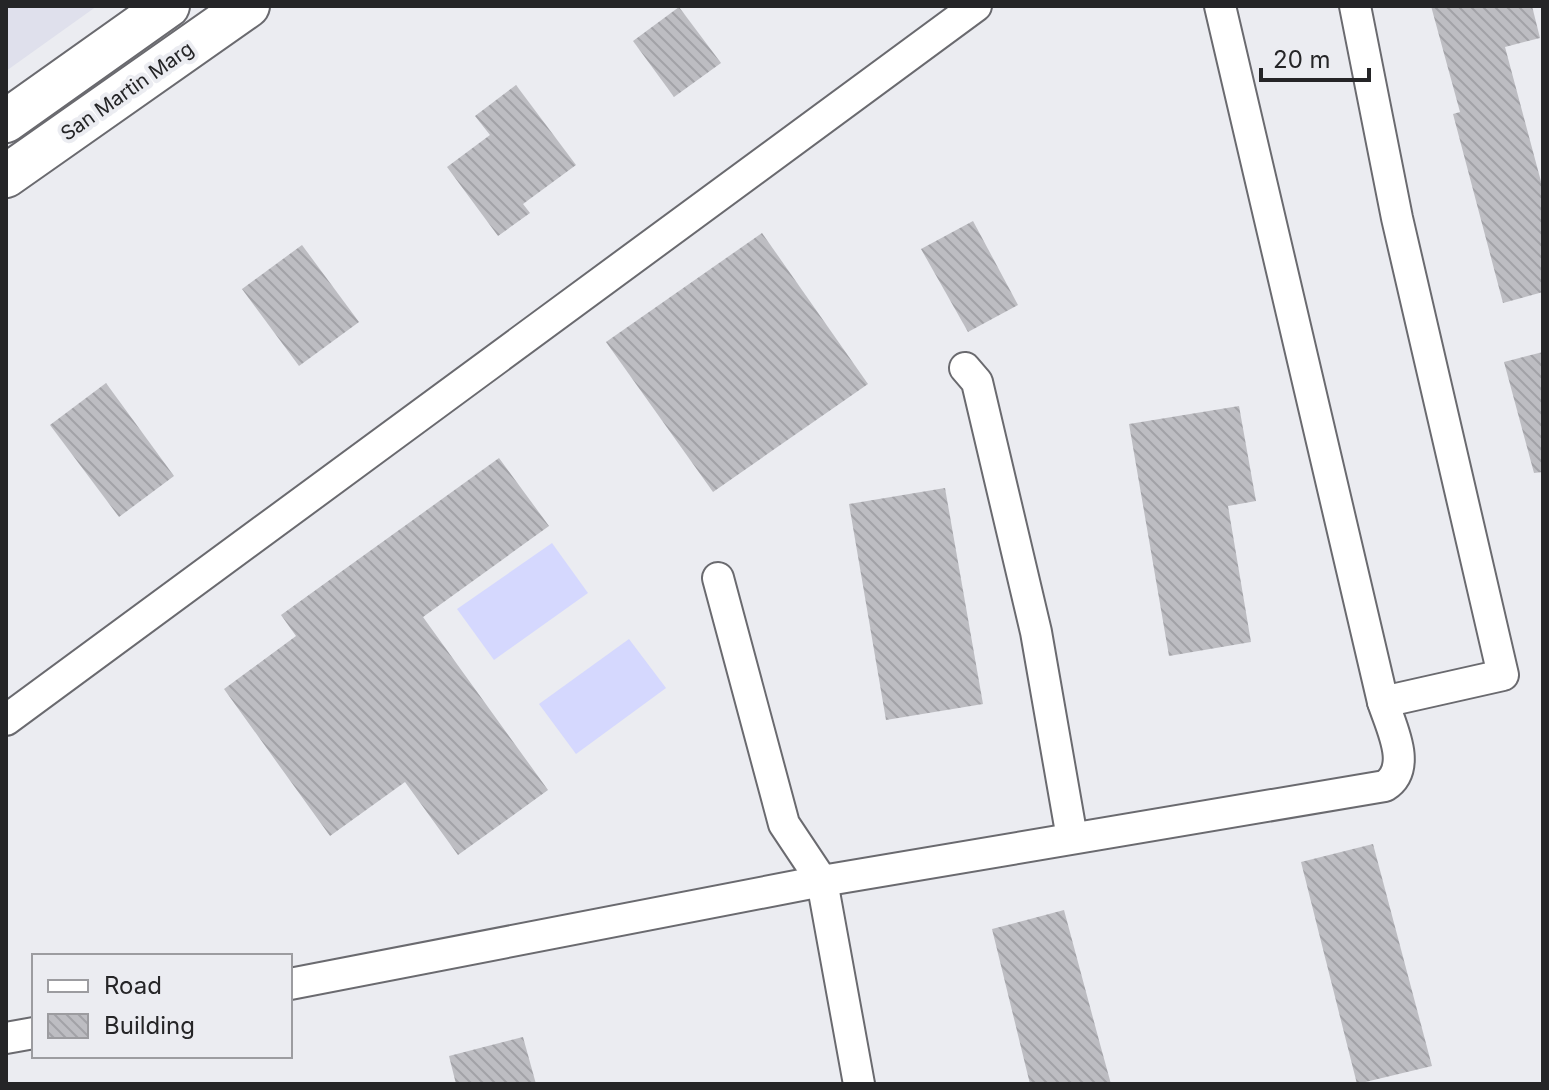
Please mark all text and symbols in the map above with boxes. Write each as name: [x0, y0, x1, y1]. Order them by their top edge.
scale bar: [1261, 32, 1369, 82]
street label: San Martin Marg: [56, 36, 198, 146]
text: 20 m: [1273, 45, 1331, 74]
legend: [32, 954, 292, 1058]
text: Road: [104, 971, 162, 1000]
text: Building: [104, 1011, 195, 1040]

